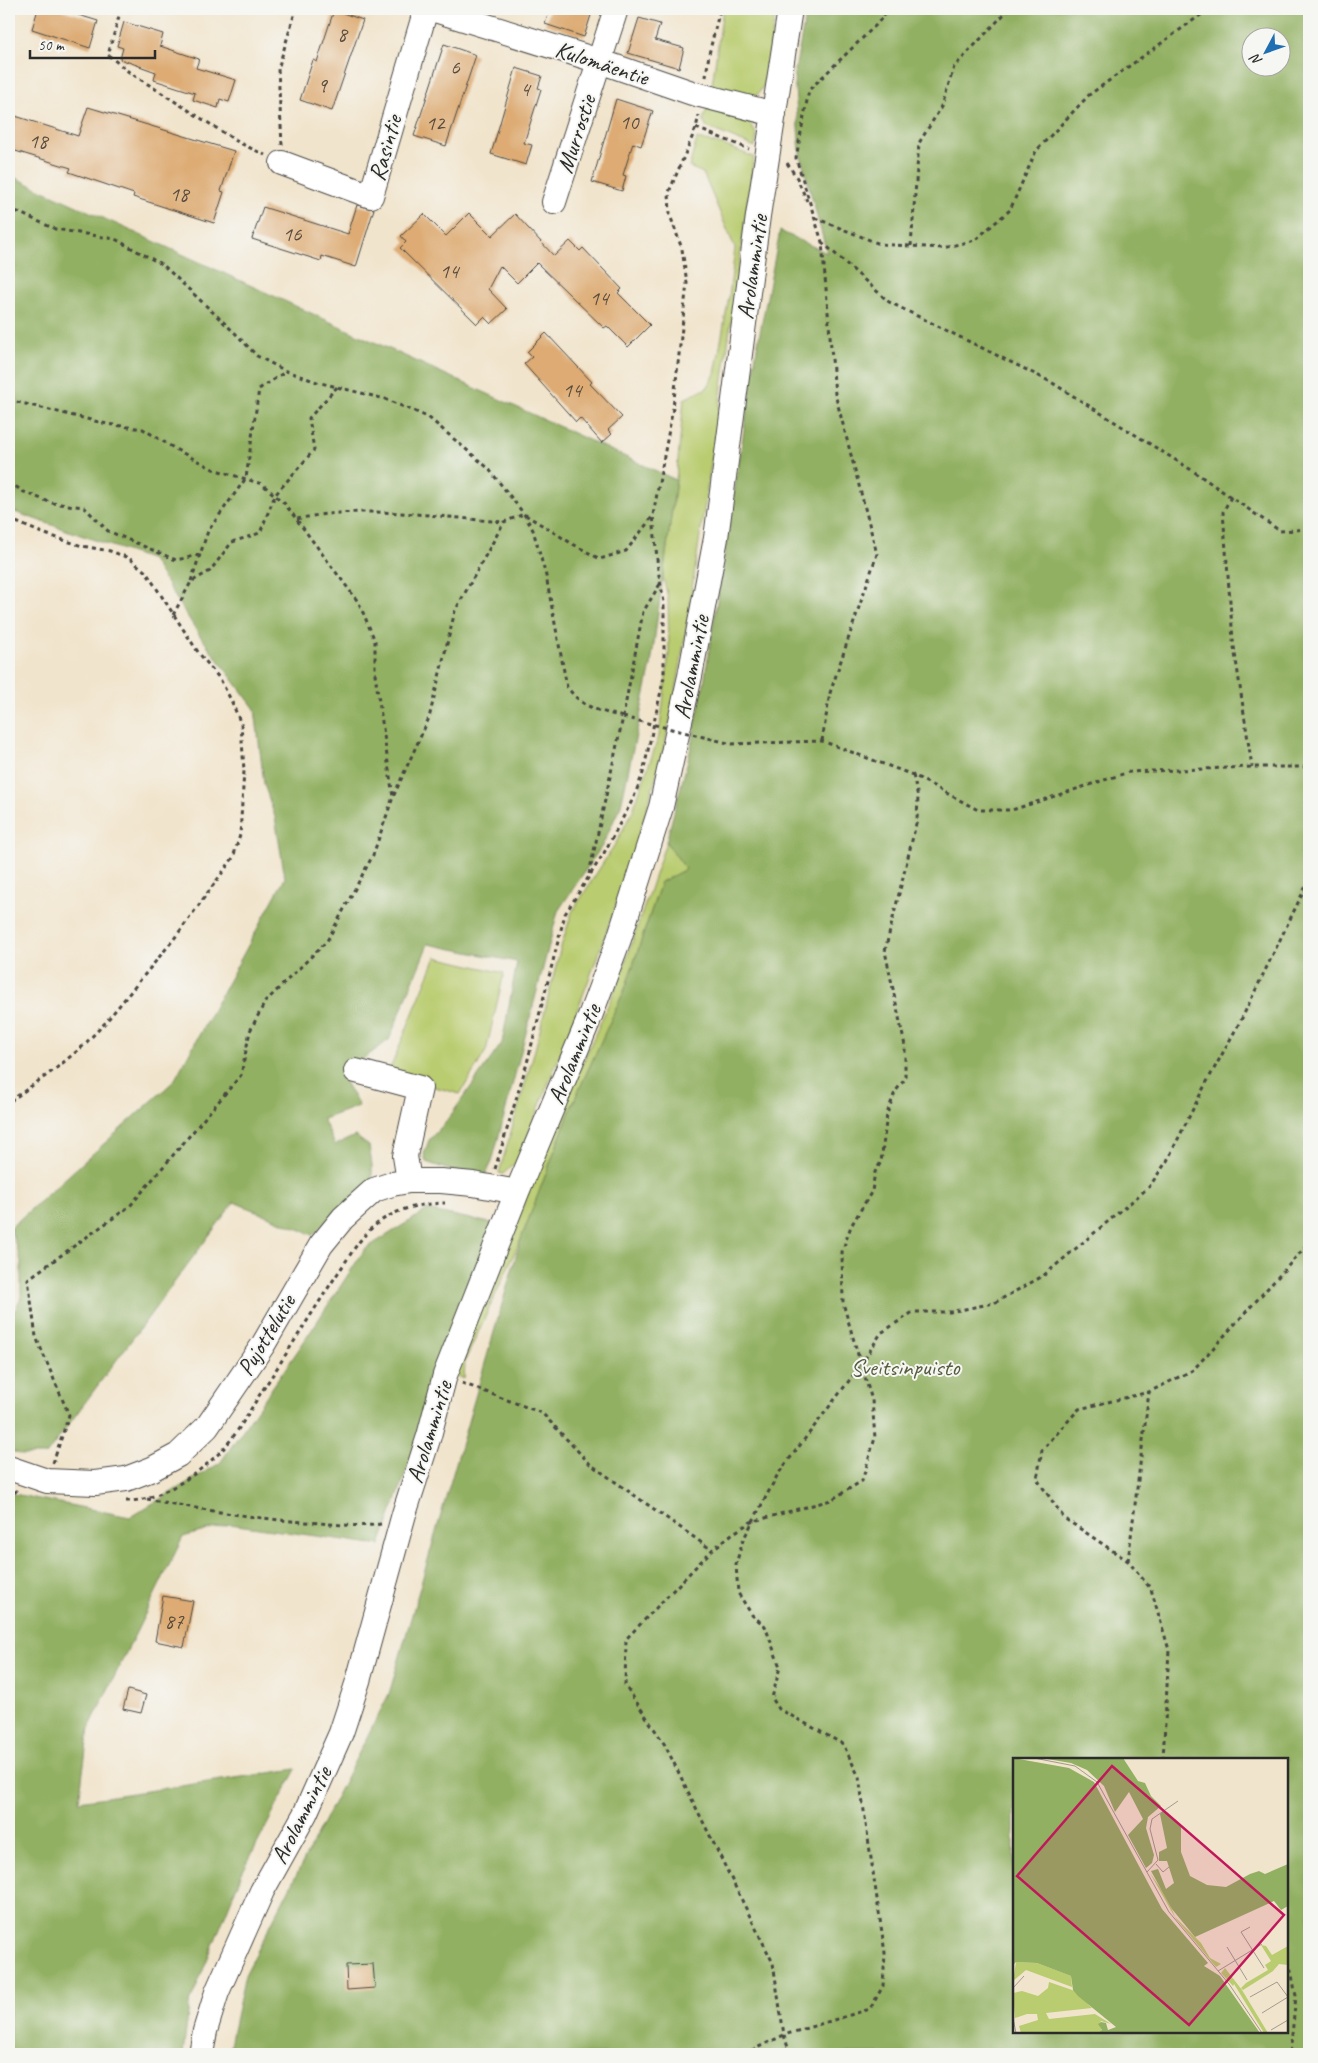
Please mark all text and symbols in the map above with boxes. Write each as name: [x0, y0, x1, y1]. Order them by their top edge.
house number: 8: [337, 21, 349, 47]
scale bar: [30, 28, 155, 60]
north arrow: [1240, 28, 1290, 78]
street label: Kulomäentie: [552, 34, 654, 93]
text: 50 m: [38, 36, 65, 55]
text: N: [1246, 50, 1266, 69]
house number: 6: [450, 54, 460, 80]
house number: 9: [317, 72, 328, 98]
house number: 4: [520, 76, 532, 102]
street label: Murrostie: [549, 89, 603, 177]
house number: 10: [620, 109, 640, 135]
street label: Rasintie: [361, 110, 409, 184]
house number: 12: [426, 110, 446, 136]
house number: 18: [29, 128, 50, 154]
house number: 18: [170, 181, 191, 207]
street label: Arolammintie: [730, 211, 774, 321]
house number: 16: [283, 221, 302, 247]
house number: 14: [440, 258, 461, 284]
house number: 14: [590, 285, 611, 311]
house number: 14: [563, 377, 584, 403]
street label: Arolammintie: [666, 610, 716, 721]
street label: Arolammintie: [540, 998, 608, 1108]
street label: Pujottelutie: [230, 1287, 303, 1381]
park label: Sveitsinpuisto: [850, 1352, 961, 1382]
street label: Arolammintie: [399, 1375, 459, 1487]
house number: 87: [165, 1608, 185, 1634]
inset map: [1013, 1758, 1288, 2033]
street label: Arolammintie: [264, 1759, 339, 1869]

